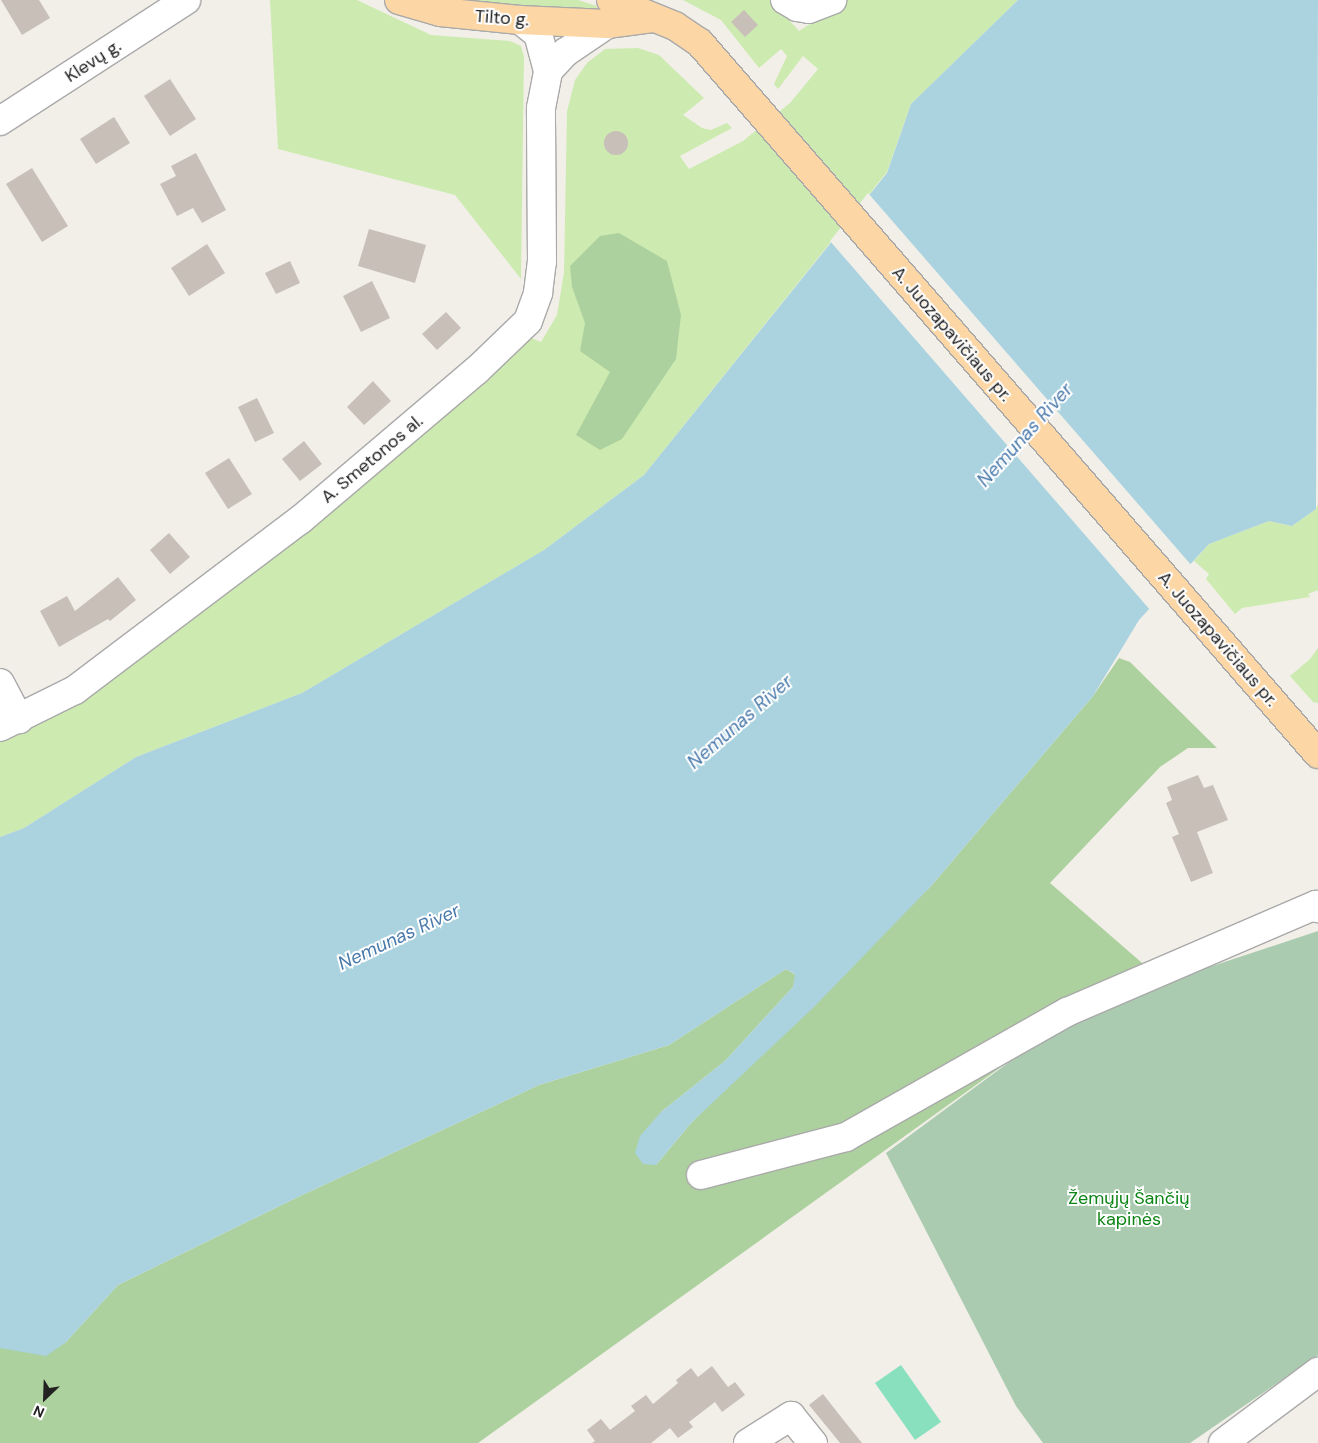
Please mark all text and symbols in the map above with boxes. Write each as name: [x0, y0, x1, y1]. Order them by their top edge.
street label: Tilto g.: [474, 5, 530, 31]
street label: Klevų g.: [61, 35, 125, 87]
street label: A. Juozapavičiaus pr.: [887, 262, 1017, 406]
water label: Nemunas River: [972, 378, 1078, 492]
street label: A. Smetonos al.: [317, 410, 427, 508]
street label: A. Juozapavičiaus pr.: [1153, 567, 1283, 711]
water label: Nemunas River: [683, 670, 797, 774]
water label: Nemunas River: [334, 899, 464, 975]
park label: Žemųjų Šančių kapinės: [1068, 1188, 1190, 1230]
north arrow: [20, 1373, 70, 1423]
text: N: [31, 1401, 47, 1422]

